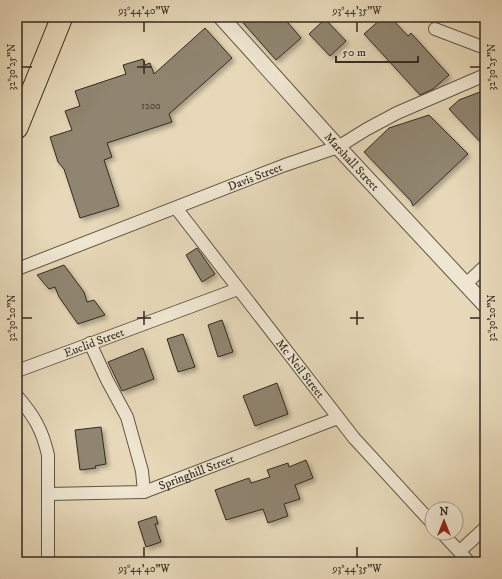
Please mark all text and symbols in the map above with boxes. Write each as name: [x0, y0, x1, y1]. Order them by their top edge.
text: 93°44'40"W: [117, 5, 170, 17]
text: 93°44'35"W: [332, 5, 382, 17]
scale bar: [336, 38, 418, 64]
text: 32°30'25"N: [6, 44, 18, 90]
text: 32°30'25"N: [486, 44, 498, 90]
text: 50 m: [342, 45, 366, 60]
house number: 1200: [141, 100, 161, 112]
street label: Marshall Street: [321, 130, 382, 194]
street label: Davis Street: [226, 160, 285, 195]
text: 32°30'20"N: [6, 295, 18, 341]
text: 32°30'20"N: [486, 295, 498, 341]
street label: Euclid Street: [62, 325, 126, 361]
street label: Mc Neil Street: [272, 336, 328, 402]
street label: Springhill Street: [157, 451, 236, 494]
north arrow: [424, 501, 464, 541]
text: N: [439, 505, 449, 519]
text: 93°44'40"W: [117, 563, 170, 575]
text: 93°44'35"W: [332, 563, 382, 575]

